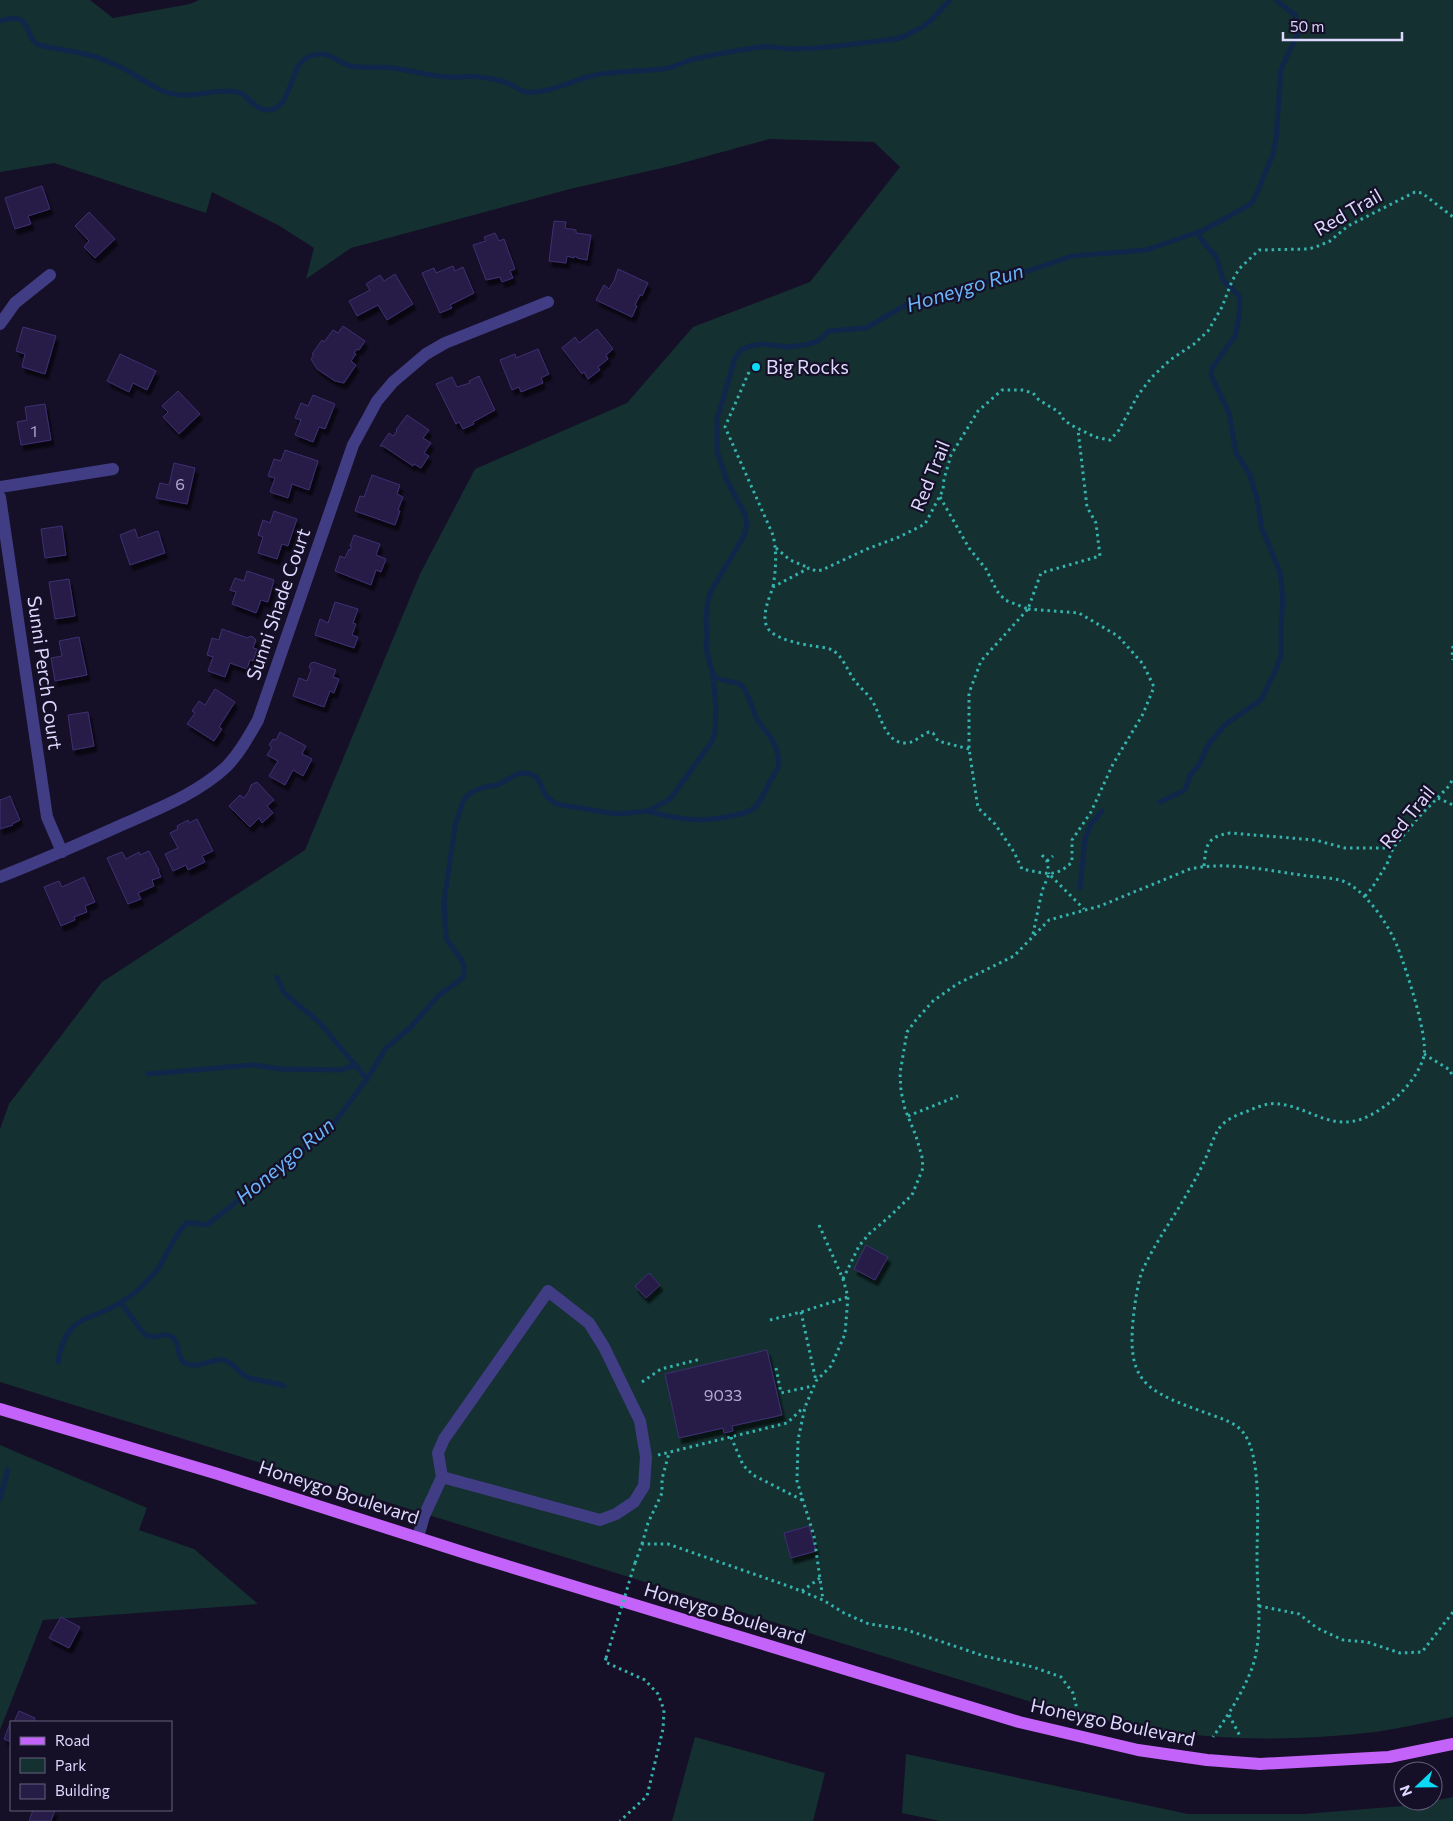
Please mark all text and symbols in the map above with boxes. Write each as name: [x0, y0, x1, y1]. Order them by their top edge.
scale bar: [1283, 10, 1402, 42]
text: 50 m: [1290, 17, 1324, 35]
street label: Red Trail: [1310, 183, 1386, 240]
water label: Honeygo Run: [903, 258, 1026, 316]
place label: Big Rocks: [766, 355, 849, 378]
marker: Big Rocks: [750, 361, 762, 373]
house number: 1: [31, 421, 37, 440]
street label: Red Trail: [905, 437, 954, 515]
house number: 6: [175, 474, 185, 493]
street label: Sunni Shade Court: [241, 525, 314, 683]
street label: Sunni Perch Court: [23, 594, 68, 752]
street label: Red Trail: [1374, 781, 1439, 853]
water label: Honeygo Run: [230, 1112, 338, 1208]
house number: 9033: [704, 1385, 742, 1404]
street label: Honeygo Boulevard: [256, 1455, 422, 1528]
street label: Honeygo Boulevard: [642, 1577, 809, 1648]
street label: Honeygo Boulevard: [1029, 1693, 1197, 1750]
legend: [10, 1721, 172, 1811]
text: Road: [55, 1731, 90, 1749]
text: Park: [55, 1756, 86, 1774]
north arrow: [1393, 1761, 1443, 1811]
text: Building: [55, 1781, 110, 1799]
text: N: [1396, 1783, 1415, 1799]

